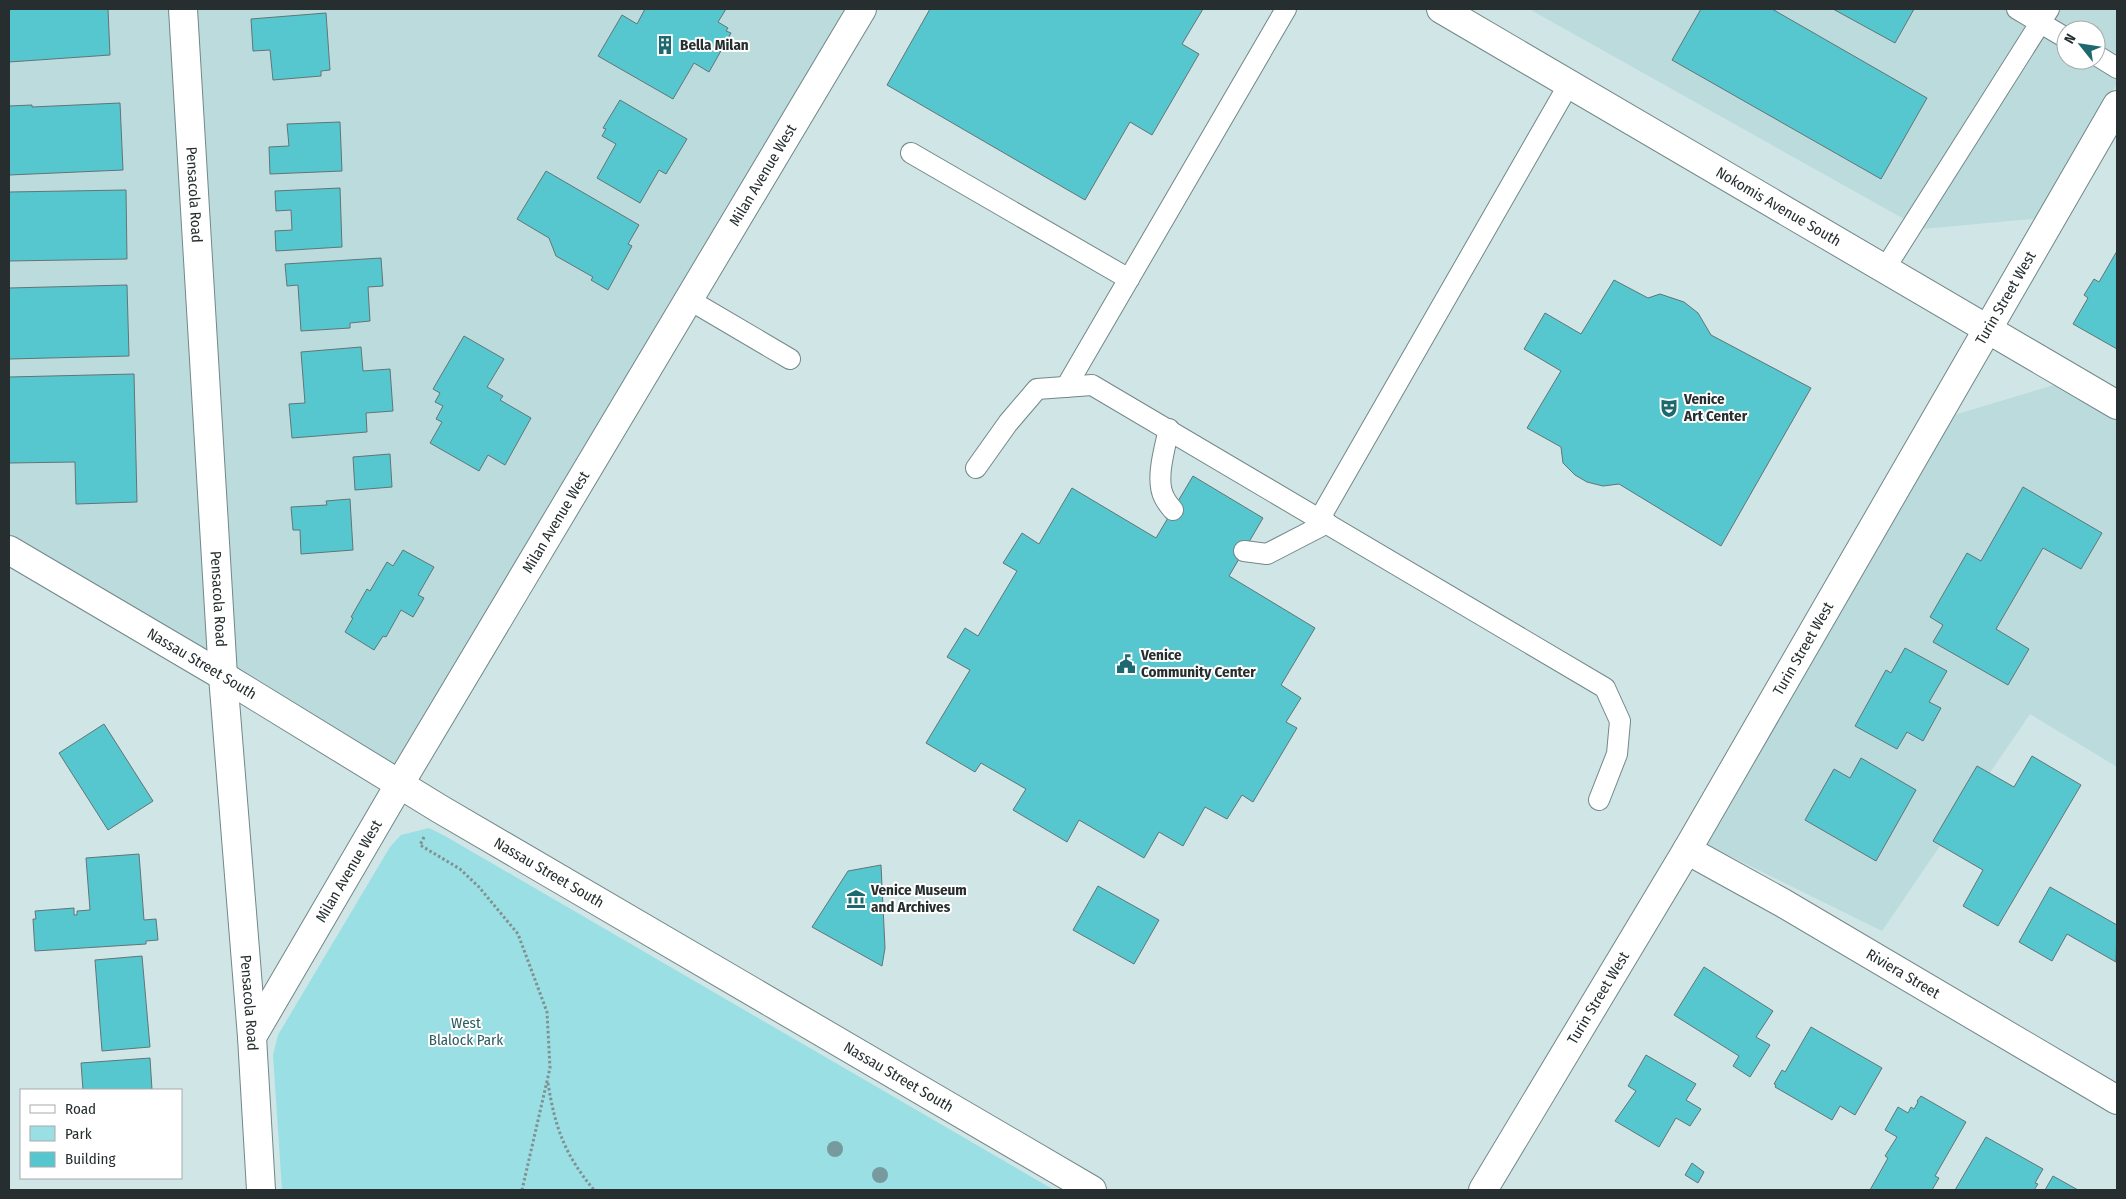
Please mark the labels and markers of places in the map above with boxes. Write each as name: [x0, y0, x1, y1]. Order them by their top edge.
building icon: Bella Milan: [654, 34, 676, 56]
place label: Bella Milan: [680, 36, 749, 54]
place label: Venice Art Center: [1683, 390, 1748, 425]
theatre icon: Venice Art Center: [1658, 397, 1680, 419]
place label: Venice Community Center: [1140, 646, 1256, 681]
public building icon: Venice Community Center: [1115, 653, 1137, 675]
place label: Venice Museum and Archives: [870, 881, 967, 916]
museum icon: Venice Museum and Archives: [845, 888, 867, 910]

